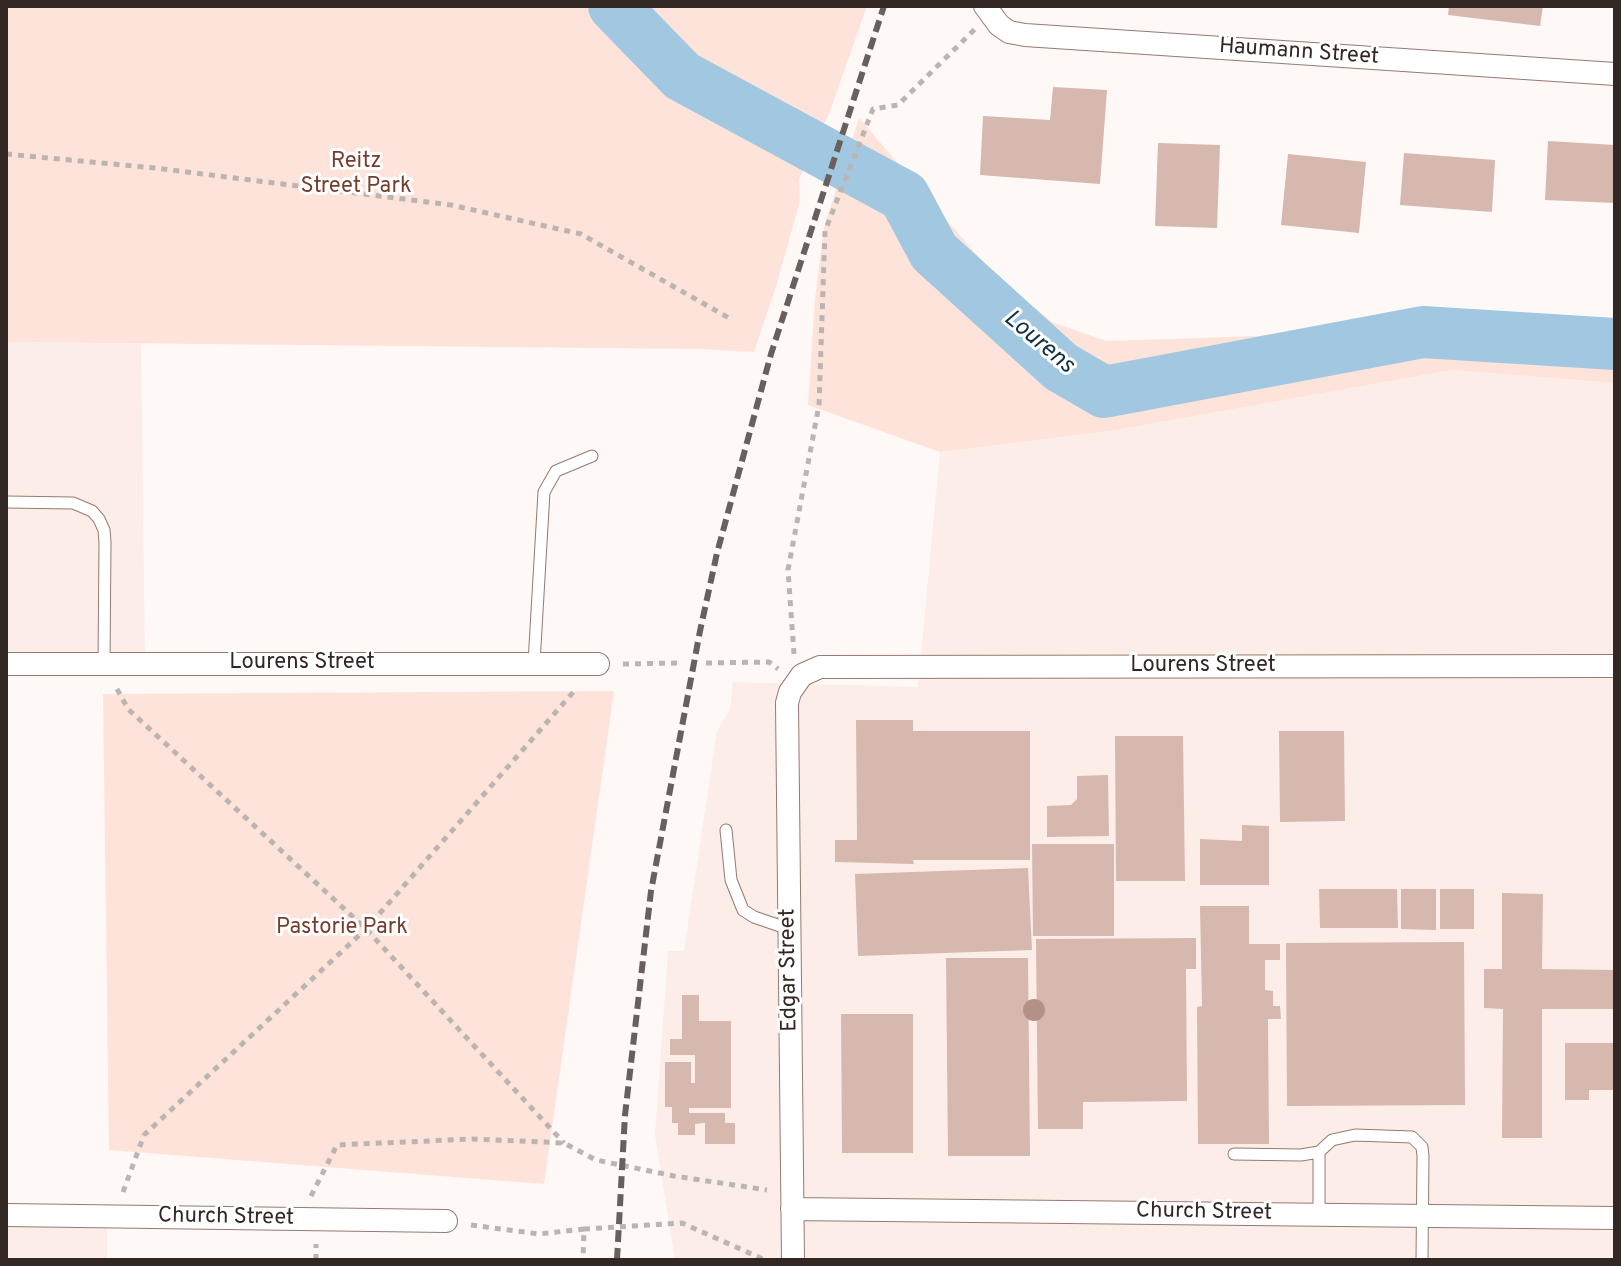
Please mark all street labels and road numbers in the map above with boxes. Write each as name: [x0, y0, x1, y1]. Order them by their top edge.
street label: Haumann Street: [1218, 34, 1380, 72]
street label: Lourens Street: [229, 651, 375, 677]
street label: Lourens Street: [1130, 654, 1276, 680]
street label: Edgar Street: [776, 908, 804, 1032]
street label: Church Street: [1136, 1199, 1272, 1227]
street label: Church Street: [158, 1204, 294, 1232]

